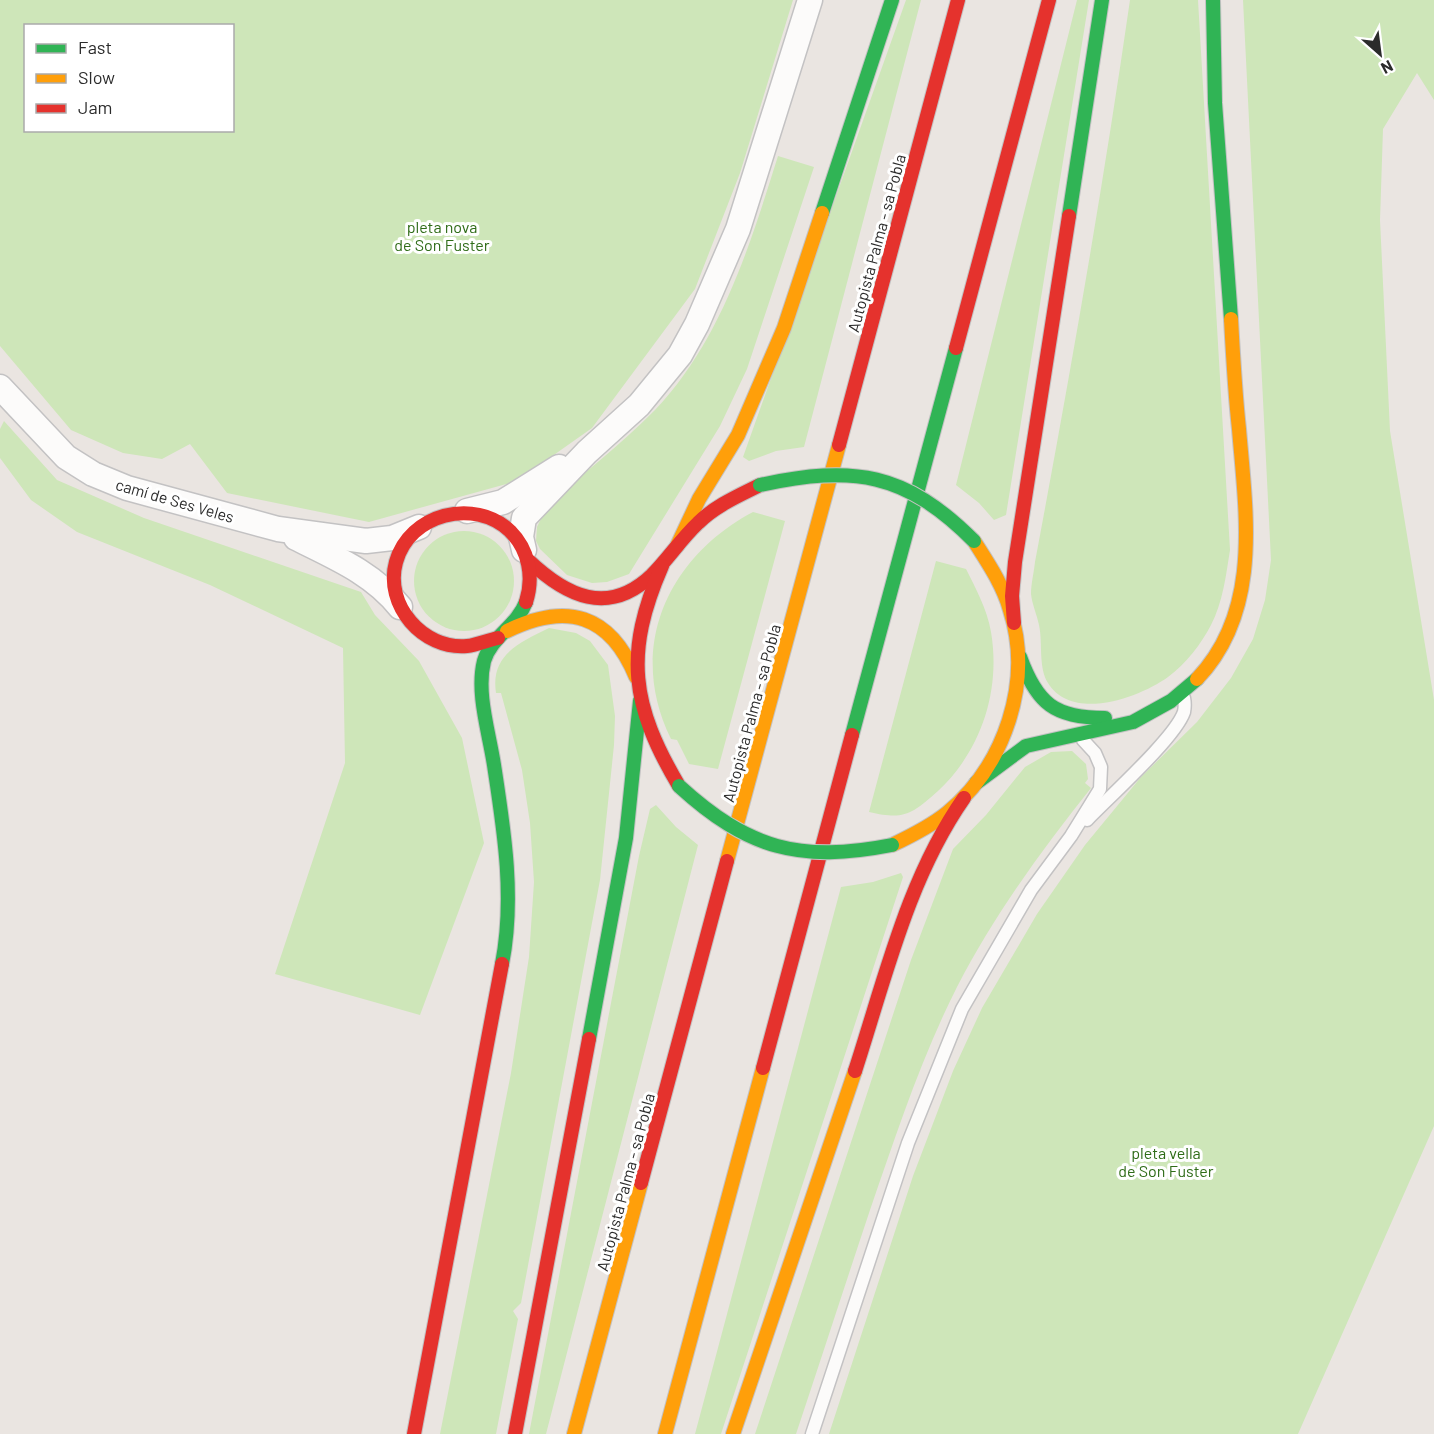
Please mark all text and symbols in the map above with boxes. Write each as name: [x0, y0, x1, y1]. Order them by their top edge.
legend: [24, 24, 234, 132]
north arrow: [1350, 24, 1410, 84]
text: Fast: [78, 36, 112, 58]
text: N: [1378, 57, 1396, 79]
text: Slow: [78, 66, 115, 88]
text: Jam: [78, 96, 112, 118]
street label: Autopista Palma - sa Pobla: [843, 152, 909, 334]
park label: pleta nova de Son Fuster: [394, 217, 490, 254]
street label: camí de Ses Veles: [114, 474, 236, 526]
street label: Autopista Palma - sa Pobla: [718, 622, 784, 804]
street label: Autopista Palma - sa Pobla: [592, 1091, 658, 1273]
park label: pleta vella de Son Fuster: [1118, 1143, 1214, 1180]

